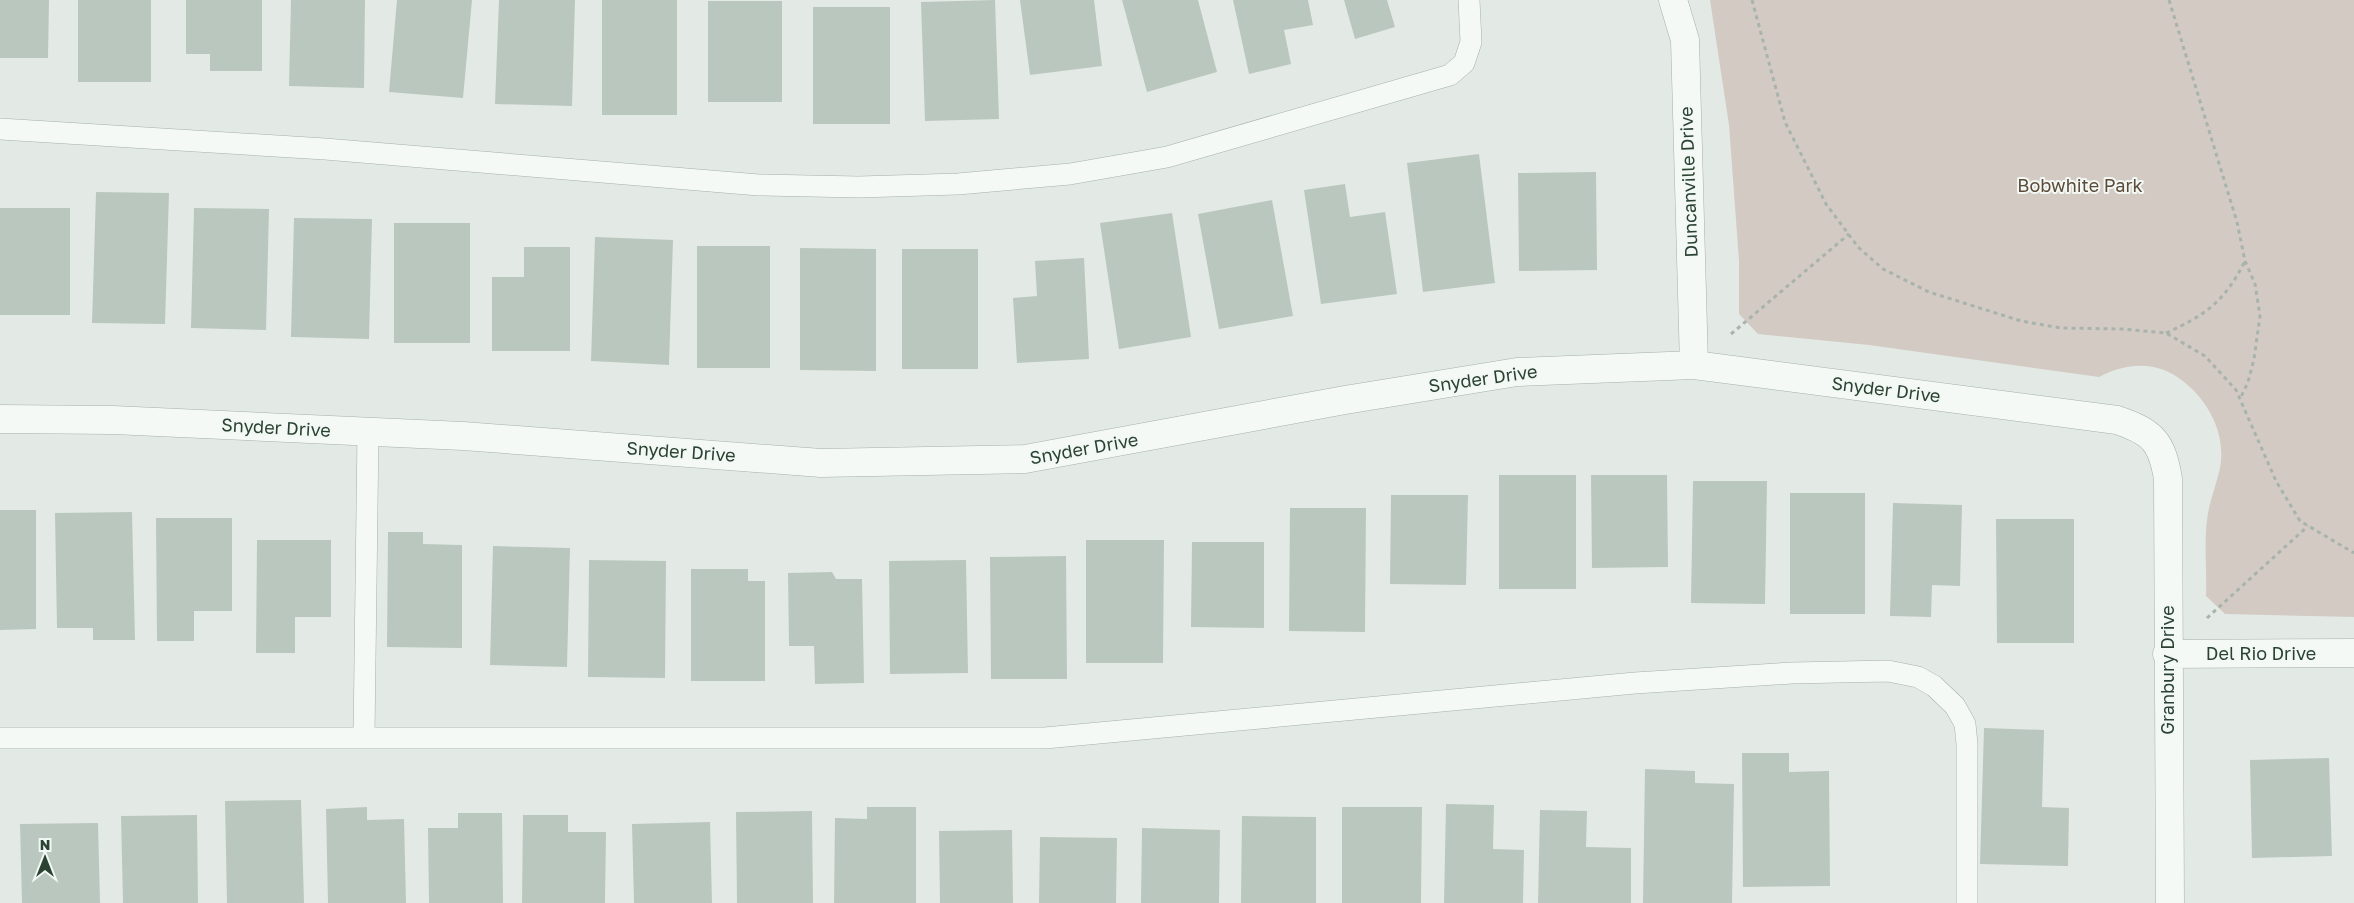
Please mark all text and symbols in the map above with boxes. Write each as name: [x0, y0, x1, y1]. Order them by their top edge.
street label: Duncanville Drive: [1674, 106, 1702, 258]
park label: Bobwhite Park: [2017, 174, 2143, 196]
street label: Snyder Drive: [1427, 359, 1539, 397]
street label: Snyder Drive: [1830, 371, 1942, 407]
street label: Snyder Drive: [221, 413, 331, 441]
street label: Snyder Drive: [1028, 428, 1140, 468]
street label: Snyder Drive: [626, 436, 737, 466]
street label: Granbury Drive: [2156, 605, 2178, 735]
street label: Del Rio Drive: [2206, 642, 2316, 664]
north arrow: [20, 833, 70, 883]
text: N: [40, 836, 50, 853]

